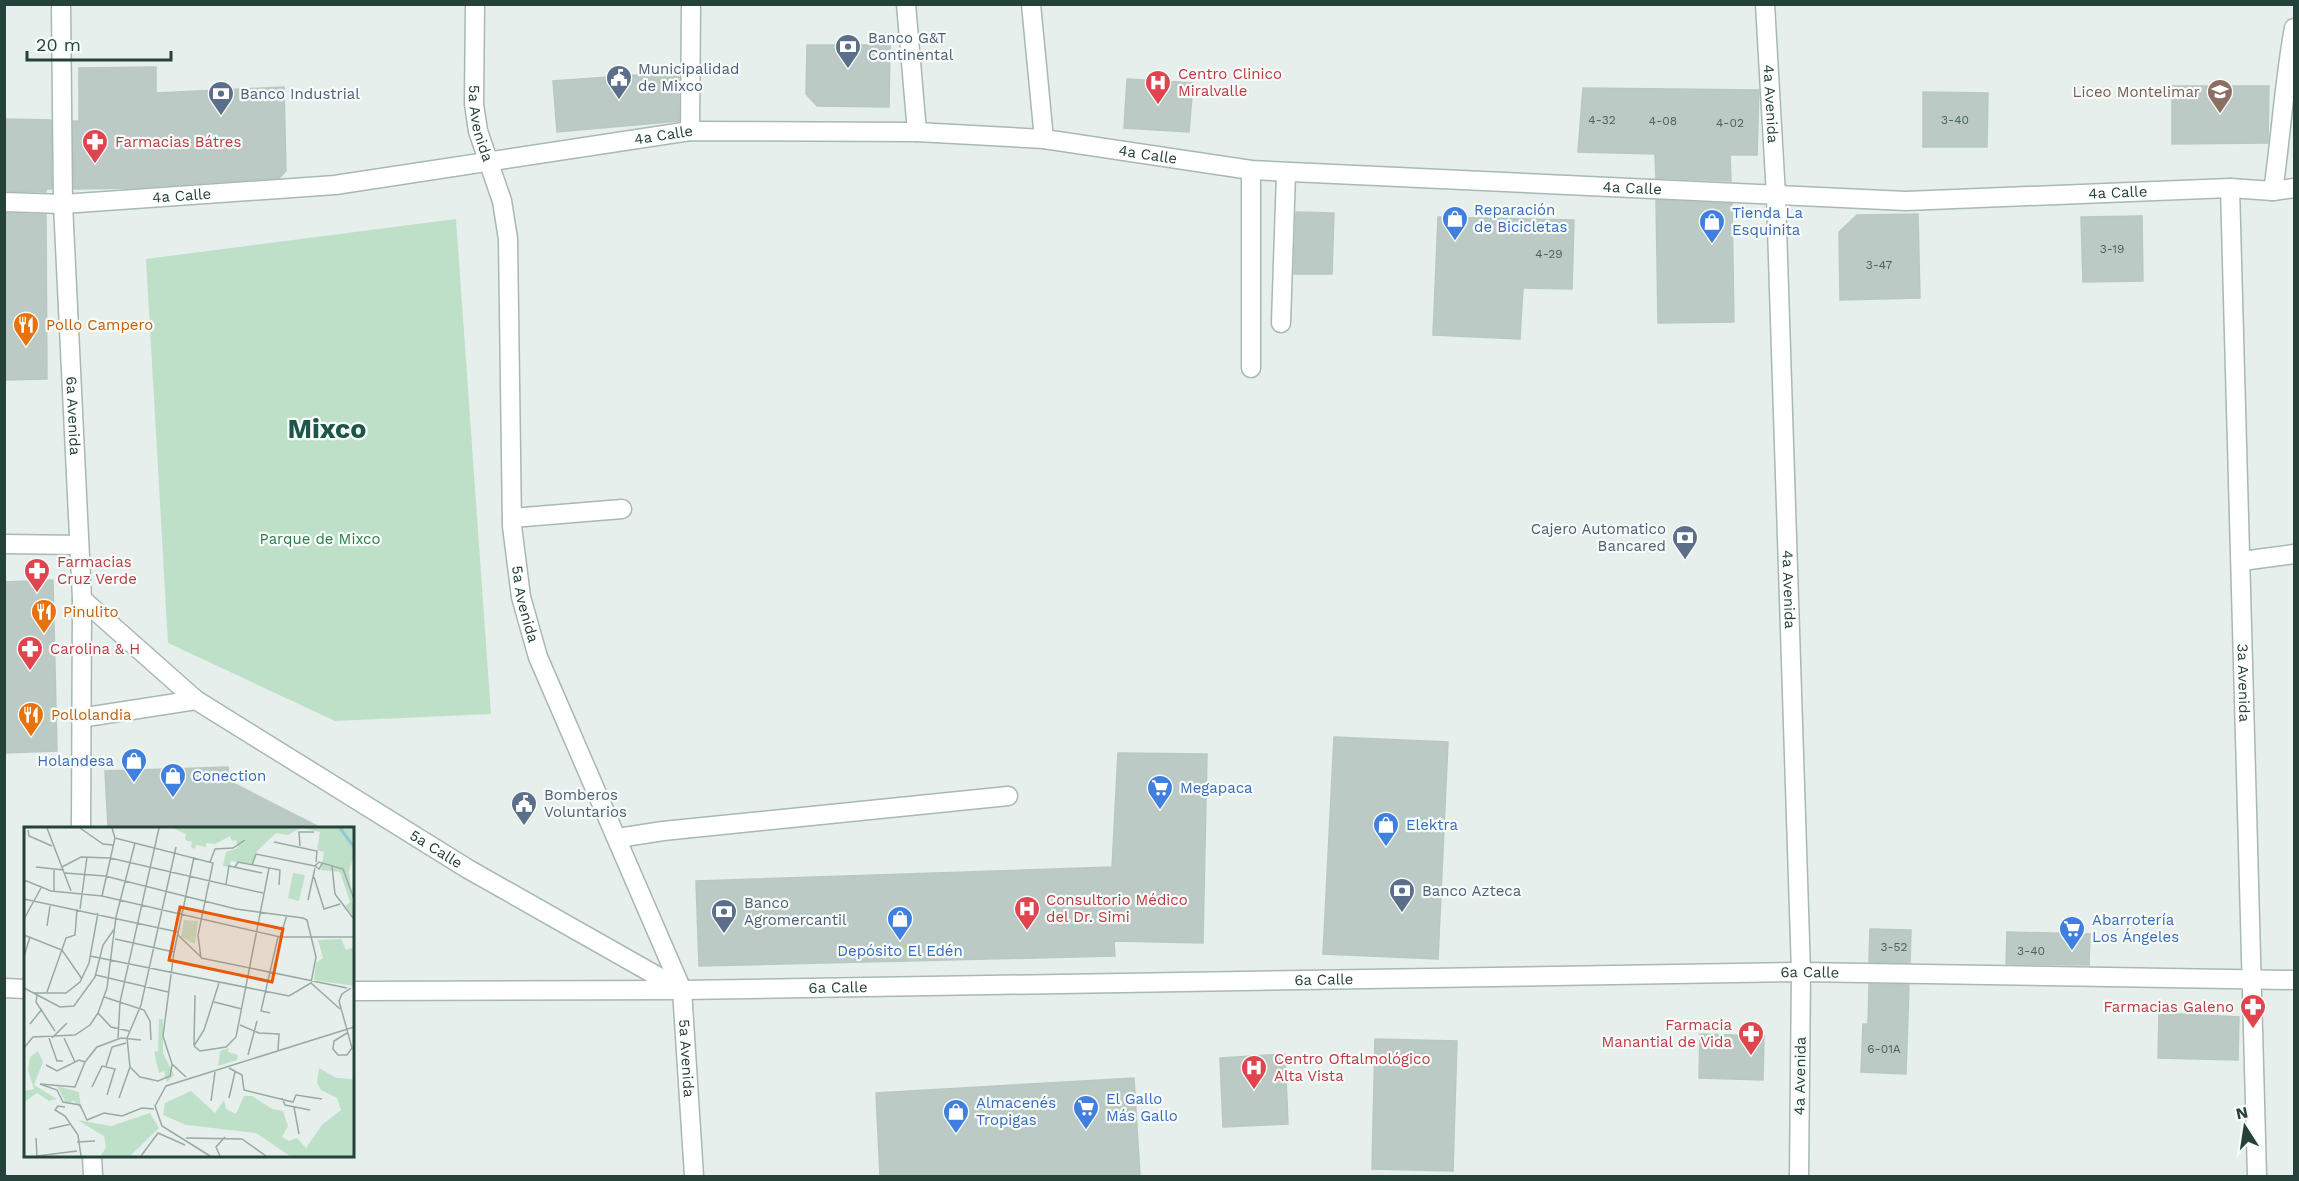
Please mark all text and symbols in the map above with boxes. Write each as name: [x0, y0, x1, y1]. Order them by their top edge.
scale bar: [27, 24, 171, 62]
place label: Banco G&T Continental: [868, 29, 954, 64]
bank icon: Banco G&T Continental: [833, 32, 863, 70]
text: 20 m: [36, 34, 81, 55]
place label: Municipalidad de Mixco: [638, 60, 739, 95]
public building icon: Municipalidad de Mixco: [604, 63, 634, 101]
street label: 4a Avenida: [1759, 64, 1782, 144]
place label: Centro Clinico Miralvalle: [1178, 65, 1282, 100]
hospital icon: Centro Clinico Miralvalle: [1143, 68, 1173, 106]
school or university icon: Liceo Montelimar: [2205, 77, 2235, 115]
bank icon: Banco Industrial: [206, 79, 236, 117]
place label: Liceo Montelimar: [2073, 83, 2200, 101]
place label: Banco Industrial: [240, 85, 360, 103]
street label: 5a Avenida: [465, 85, 497, 165]
house number: 4-32: [1588, 113, 1616, 127]
house number: 3-40: [1941, 113, 1969, 127]
house number: 4-08: [1649, 114, 1677, 128]
house number: 4-02: [1716, 116, 1744, 130]
street label: 4a Calle: [633, 122, 694, 148]
pharmacy icon: Farmacias Bátres: [80, 127, 110, 165]
place label: Farmacias Bátres: [115, 133, 241, 151]
street label: 4a Calle: [1117, 141, 1178, 168]
street label: 4a Calle: [1602, 178, 1662, 198]
street label: 4a Calle: [2088, 182, 2148, 203]
street label: 4a Calle: [152, 185, 212, 207]
place label: Reparación de Bicicletas: [1474, 201, 1568, 236]
shop icon: Reparación de Bicicletas: [1440, 204, 1470, 242]
place label: Tienda La Esquinita: [1732, 204, 1803, 239]
shop icon: Tienda La Esquinita: [1697, 207, 1727, 245]
house number: 3-19: [2100, 242, 2124, 256]
house number: 4-29: [1535, 247, 1563, 261]
house number: 3-47: [1866, 258, 1893, 272]
restaurant icon: Pollo Campero: [11, 310, 41, 348]
place label: Pollo Campero: [46, 316, 153, 334]
street label: 6a Avenida: [62, 376, 84, 456]
district label: Mixco: [287, 413, 367, 445]
place label: Cajero Automatico Bancared: [1531, 520, 1666, 555]
bank icon: Cajero Automatico Bancared: [1670, 523, 1700, 561]
park label: Parque de Mixco: [259, 530, 381, 548]
street label: 4a Avenida: [1778, 550, 1799, 630]
place label: Farmacias Cruz Verde: [57, 553, 137, 588]
pharmacy icon: Farmacias Cruz Verde: [22, 556, 52, 594]
street label: 5a Avenida: [508, 565, 543, 645]
restaurant icon: Pinulito: [29, 597, 59, 635]
place label: Pinulito: [63, 603, 119, 621]
pharmacy icon: Carolina & H: [15, 634, 45, 672]
place label: Carolina & H: [50, 640, 140, 658]
street label: 3a Avenida: [2233, 643, 2254, 723]
restaurant icon: Pollolandia: [16, 700, 46, 738]
place label: Pollolandia: [51, 706, 132, 724]
shop icon: Holandesa: [119, 746, 149, 784]
place label: Holandesa: [37, 752, 115, 770]
shop icon: Conection: [158, 761, 188, 799]
place label: Conection: [192, 767, 266, 785]
supermarket icon: Megapaca: [1145, 773, 1175, 811]
place label: Megapaca: [1180, 779, 1253, 797]
place label: Bomberos Voluntarios: [544, 786, 627, 821]
public building icon: Bomberos Voluntarios: [509, 789, 539, 827]
shop icon: Elektra: [1371, 810, 1401, 848]
place label: Elektra: [1406, 816, 1459, 834]
street label: 5a Calle: [406, 826, 466, 872]
inset map: [24, 827, 354, 1157]
bank icon: Banco Azteca: [1387, 876, 1417, 914]
place label: Banco Azteca: [1422, 882, 1522, 900]
place label: Consultorio Médico del Dr. Simi: [1046, 891, 1188, 926]
place label: Banco Agromercantil: [744, 894, 847, 929]
hospital icon: Consultorio Médico del Dr. Simi: [1012, 894, 1042, 932]
bank icon: Banco Agromercantil: [709, 897, 739, 935]
shop icon: Depósito El Edén: [885, 904, 915, 942]
place label: Abarrotería Los Ángeles: [2092, 911, 2179, 946]
supermarket icon: Abarrotería Los Ángeles: [2057, 914, 2087, 952]
house number: 3-52: [1880, 940, 1908, 954]
place label: Depósito El Edén: [837, 942, 963, 960]
house number: 3-40: [2017, 944, 2045, 958]
street label: 6a Calle: [1780, 963, 1840, 982]
street label: 6a Calle: [1294, 970, 1354, 989]
street label: 6a Calle: [808, 978, 868, 997]
pharmacy icon: Farmacias Galeno: [2238, 992, 2268, 1030]
place label: Farmacias Galeno: [2103, 998, 2234, 1016]
place label: Farmacia Manantial de Vida: [1602, 1016, 1733, 1051]
street label: 5a Avenida: [675, 1019, 698, 1099]
pharmacy icon: Farmacia Manantial de Vida: [1736, 1019, 1766, 1057]
street label: 4a Avenida: [1790, 1036, 1810, 1116]
house number: 6-01A: [1867, 1042, 1901, 1056]
place label: Centro Oftalmológico Alta Vista: [1274, 1050, 1430, 1085]
hospital icon: Centro Oftalmológico Alta Vista: [1239, 1053, 1269, 1091]
place label: El Gallo Más Gallo: [1106, 1090, 1178, 1125]
supermarket icon: El Gallo Más Gallo: [1071, 1093, 1101, 1131]
place label: Almacenés Tropigas: [976, 1094, 1056, 1129]
shop icon: Almacenés Tropigas: [941, 1097, 971, 1135]
north arrow: [2215, 1097, 2275, 1157]
text: N: [2234, 1102, 2250, 1123]

